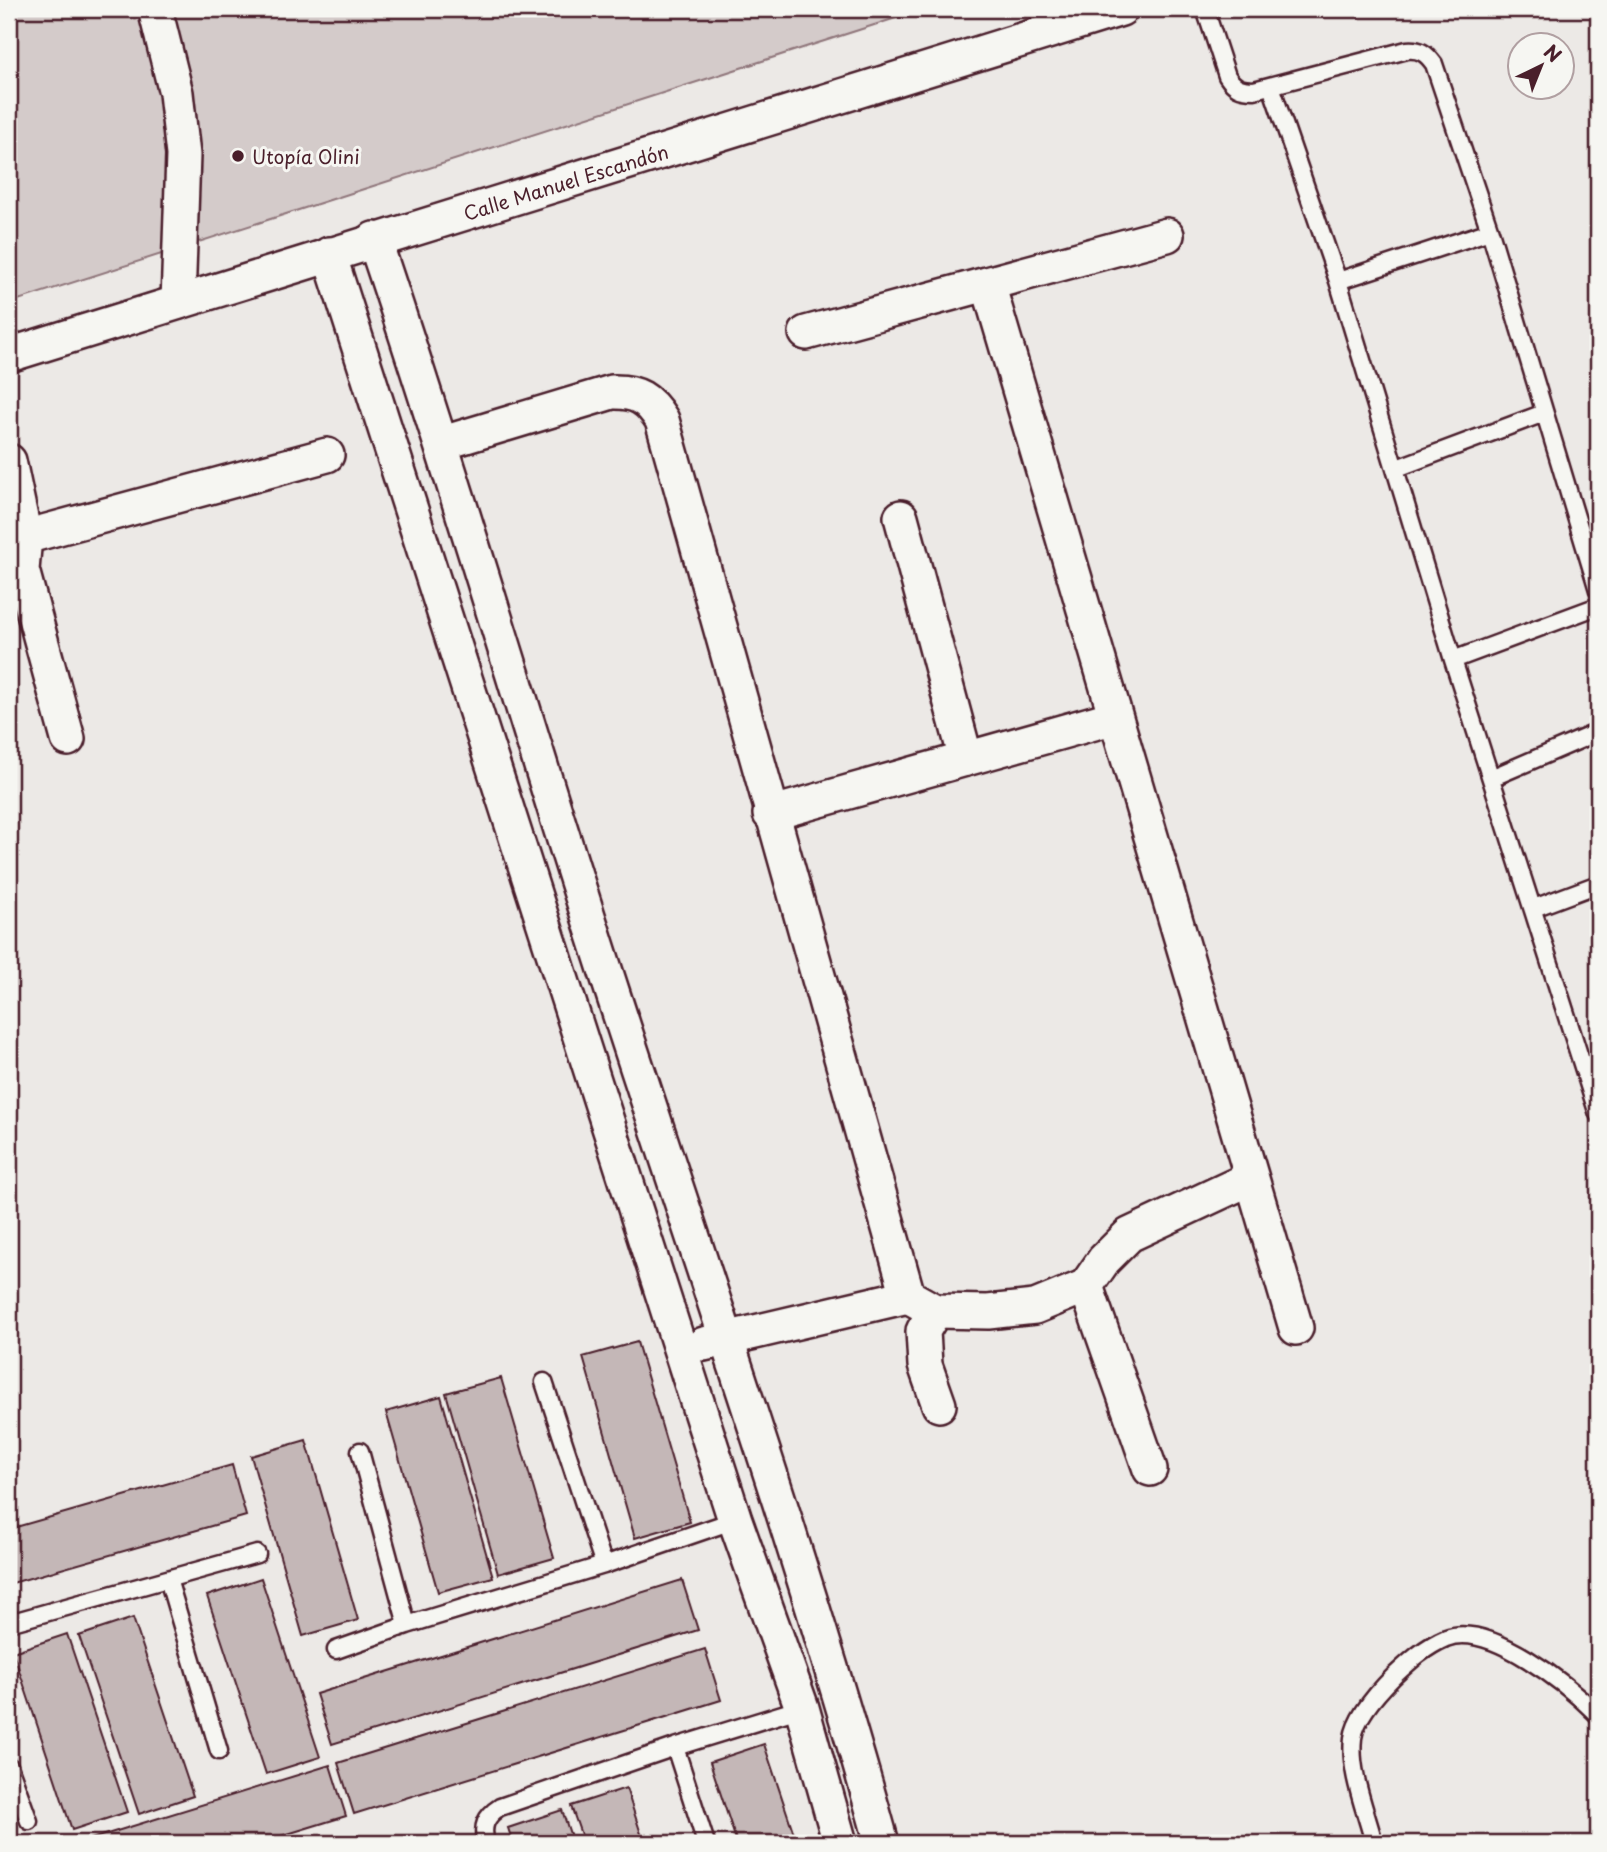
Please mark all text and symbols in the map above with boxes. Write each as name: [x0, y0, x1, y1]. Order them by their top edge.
north arrow: [1506, 32, 1576, 102]
text: N: [1538, 37, 1568, 68]
street label: Calle Manuel Escandón: [460, 137, 672, 227]
place label: Utopía Olini: [252, 142, 360, 170]
marker: Utopía Olini: [230, 148, 246, 164]

